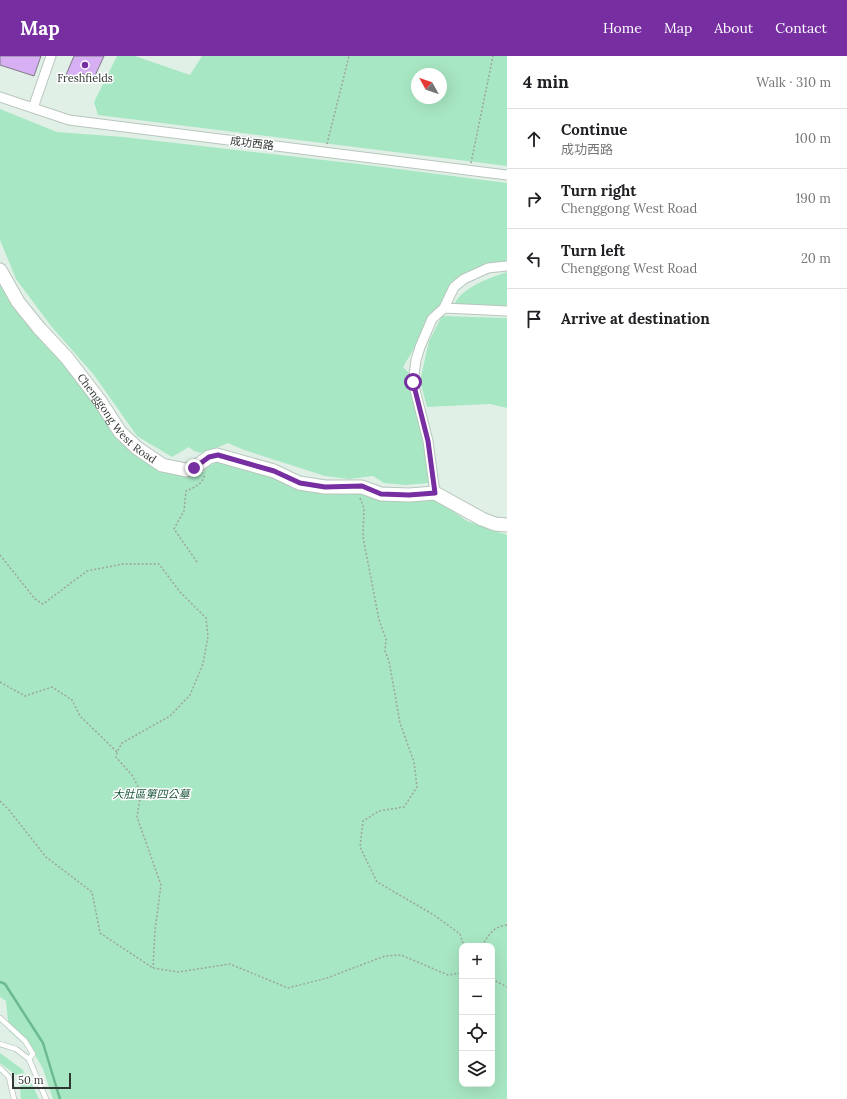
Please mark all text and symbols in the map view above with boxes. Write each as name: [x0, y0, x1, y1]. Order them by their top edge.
text: Map: [20, 16, 60, 40]
text: Home: [603, 19, 642, 37]
text: Map: [664, 19, 692, 37]
text: About: [714, 19, 753, 37]
text: Contact: [775, 19, 827, 37]
marker: Freshfields: [80, 60, 90, 70]
north arrow: [411, 68, 447, 104]
place label: Freshfields: [57, 71, 113, 85]
text: 4 min: [523, 71, 569, 93]
text: Walk · 310 m: [756, 74, 831, 91]
text: Continue: [561, 120, 627, 139]
icon: ahead: [523, 128, 545, 150]
text: 100 m: [795, 130, 831, 147]
street label: 成功西路: [229, 133, 275, 153]
text: 成功西路: [561, 141, 613, 158]
text: Turn right: [561, 181, 637, 200]
icon: right: [523, 188, 545, 210]
text: 190 m: [796, 190, 831, 207]
text: Chenggong West Road: [561, 200, 697, 217]
text: Turn left: [561, 241, 625, 260]
icon: left: [523, 248, 545, 270]
text: 20 m: [801, 250, 831, 267]
text: Chenggong West Road: [561, 260, 697, 277]
icon: arrive: [523, 308, 545, 330]
text: Arrive at destination: [561, 309, 710, 328]
street label: Chenggong West Road: [74, 370, 160, 466]
route start: [404, 373, 422, 391]
route end: [185, 459, 203, 477]
park label: 大肚區第四公墓: [113, 787, 191, 801]
map controls: [459, 943, 495, 1087]
button: +: [459, 943, 495, 979]
button: −: [459, 979, 495, 1015]
button: locate: [459, 1015, 495, 1051]
button: layers: [459, 1051, 495, 1087]
scale bar: [12, 1071, 71, 1090]
text: 50 m: [18, 1073, 44, 1087]

